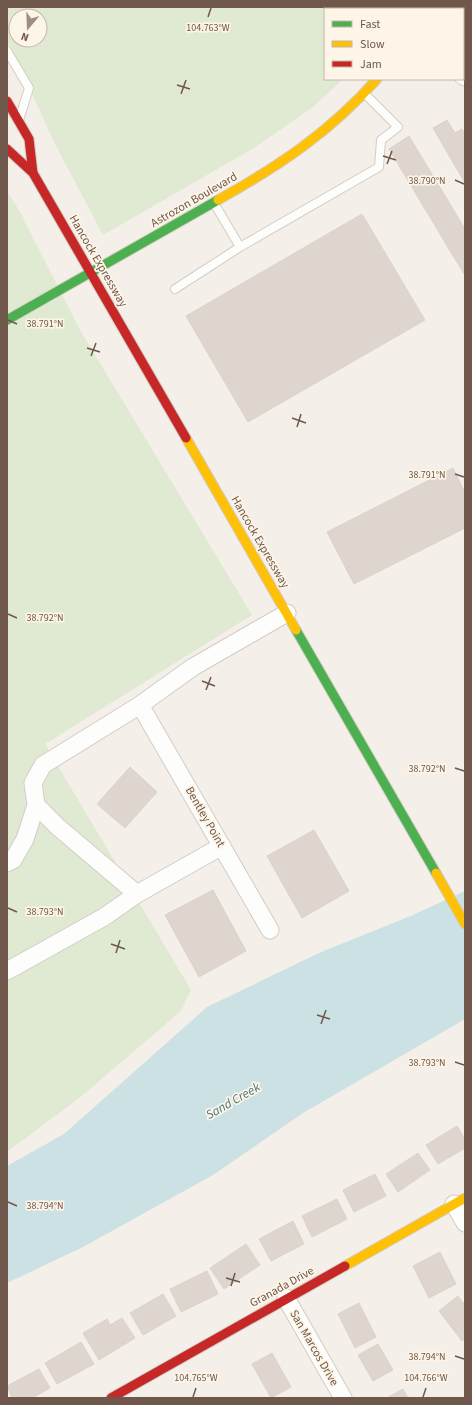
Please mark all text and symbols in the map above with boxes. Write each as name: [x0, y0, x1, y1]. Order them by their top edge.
north arrow: [8, 8, 48, 48]
legend: [324, 8, 464, 80]
text: Fast: [360, 16, 380, 33]
text: 104.763°W: [186, 21, 230, 35]
text: N: [19, 29, 31, 45]
text: Slow: [360, 36, 385, 53]
text: Jam: [360, 56, 382, 73]
street label: Astrozon Boulevard: [147, 168, 241, 232]
text: 38.790°N: [408, 174, 446, 188]
street label: Hancock Expressway: [65, 212, 132, 311]
text: 38.791°N: [26, 317, 64, 331]
text: 38.791°N: [408, 468, 446, 482]
street label: Hancock Expressway: [227, 493, 294, 592]
text: 38.792°N: [26, 611, 64, 625]
text: 38.792°N: [408, 762, 446, 776]
street label: Bentley Point: [181, 784, 229, 850]
text: 38.793°N: [26, 905, 64, 919]
text: 38.793°N: [408, 1056, 446, 1070]
water label: Sand Creek: [202, 1078, 264, 1124]
text: 38.794°N: [26, 1199, 64, 1213]
street label: Granada Drive: [247, 1262, 317, 1312]
street label: San Marcos Drive: [285, 1307, 343, 1389]
text: 38.794°N: [408, 1350, 446, 1364]
text: 104.765°W: [174, 1371, 218, 1385]
text: 104.766°W: [404, 1371, 448, 1385]

